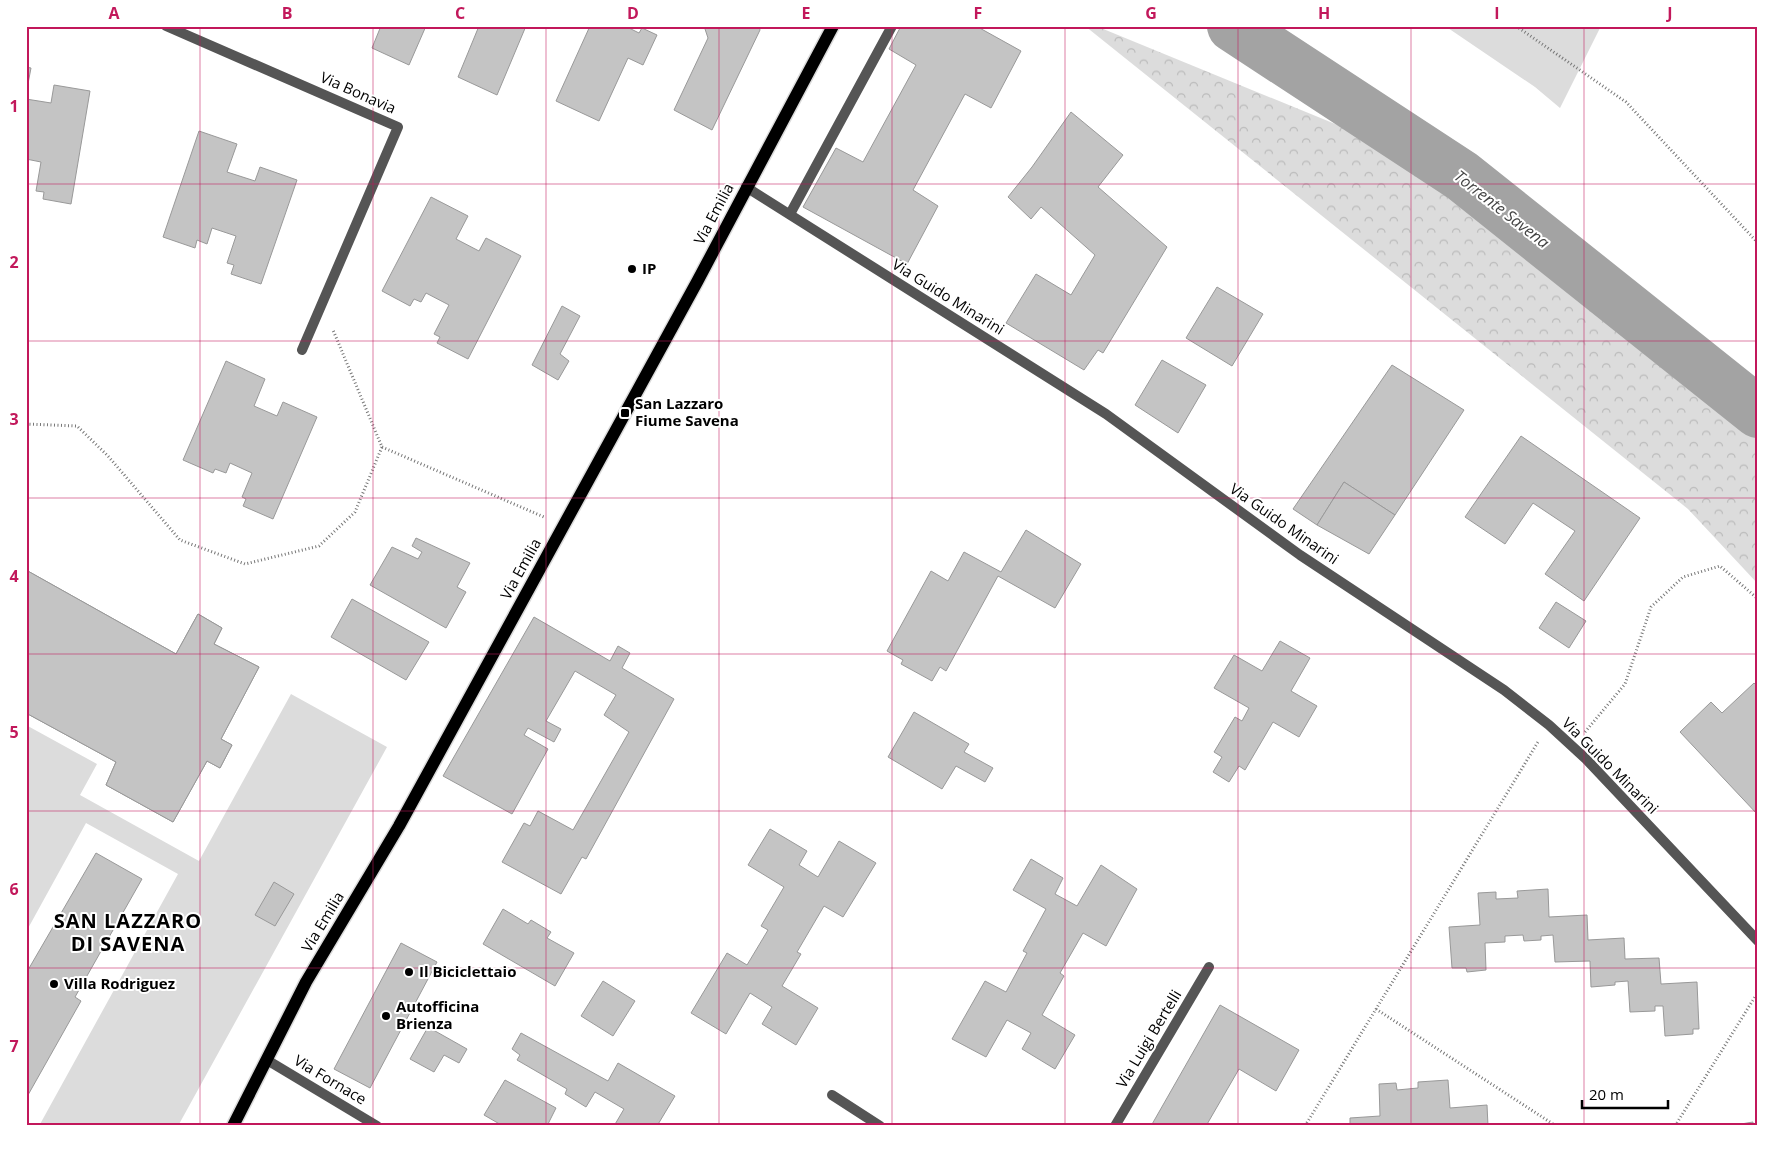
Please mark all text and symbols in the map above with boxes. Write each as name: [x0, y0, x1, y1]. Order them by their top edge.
text: A: [108, 2, 120, 24]
text: B: [282, 2, 292, 24]
text: C: [455, 2, 465, 24]
text: D: [627, 2, 639, 24]
text: E: [802, 2, 811, 24]
text: F: [974, 2, 982, 24]
text: G: [1145, 2, 1157, 24]
text: H: [1318, 2, 1330, 24]
text: I: [1494, 2, 1500, 24]
text: J: [1665, 2, 1673, 24]
street label: Via Bonavia: [317, 67, 399, 118]
text: 1: [9, 95, 19, 117]
water label: Torrente Savena: [1450, 165, 1554, 253]
street label: Via Emilia: [689, 179, 738, 248]
text: 2: [9, 251, 19, 273]
street label: Via Guido Minarini: [889, 254, 1008, 339]
place label: IP: [642, 258, 656, 278]
marker: IP: [626, 263, 638, 275]
place label: San Lazzaro Fiume Savena: [635, 393, 739, 430]
marker: San Lazzaro Fiume Savena: [619, 407, 631, 419]
text: 3: [9, 408, 19, 430]
street label: Via Guido Minarini: [1226, 478, 1343, 568]
street label: Via Emilia: [495, 534, 545, 603]
text: 4: [9, 565, 19, 587]
street label: Via Guido Minarini: [1558, 713, 1663, 818]
text: 5: [9, 721, 19, 743]
text: 6: [9, 878, 19, 900]
street label: Via Emilia: [296, 888, 348, 955]
district label: SAN LAZZARO DI SAVENA: [54, 907, 202, 957]
place label: Il Biciclettaio: [419, 961, 517, 981]
marker: Il Biciclettaio: [403, 966, 415, 978]
place label: Villa Rodriguez: [64, 973, 175, 993]
marker: Villa Rodriguez: [48, 978, 60, 990]
street label: Via Luigi Bertelli: [1111, 986, 1185, 1091]
place label: Autofficina Brienza: [396, 996, 479, 1033]
marker: Autofficina Brienza: [380, 1010, 392, 1022]
text: 7: [9, 1035, 19, 1057]
street label: Via Fornace: [291, 1050, 370, 1109]
scale bar: [1582, 1077, 1668, 1109]
text: 20 m: [1589, 1084, 1624, 1104]

